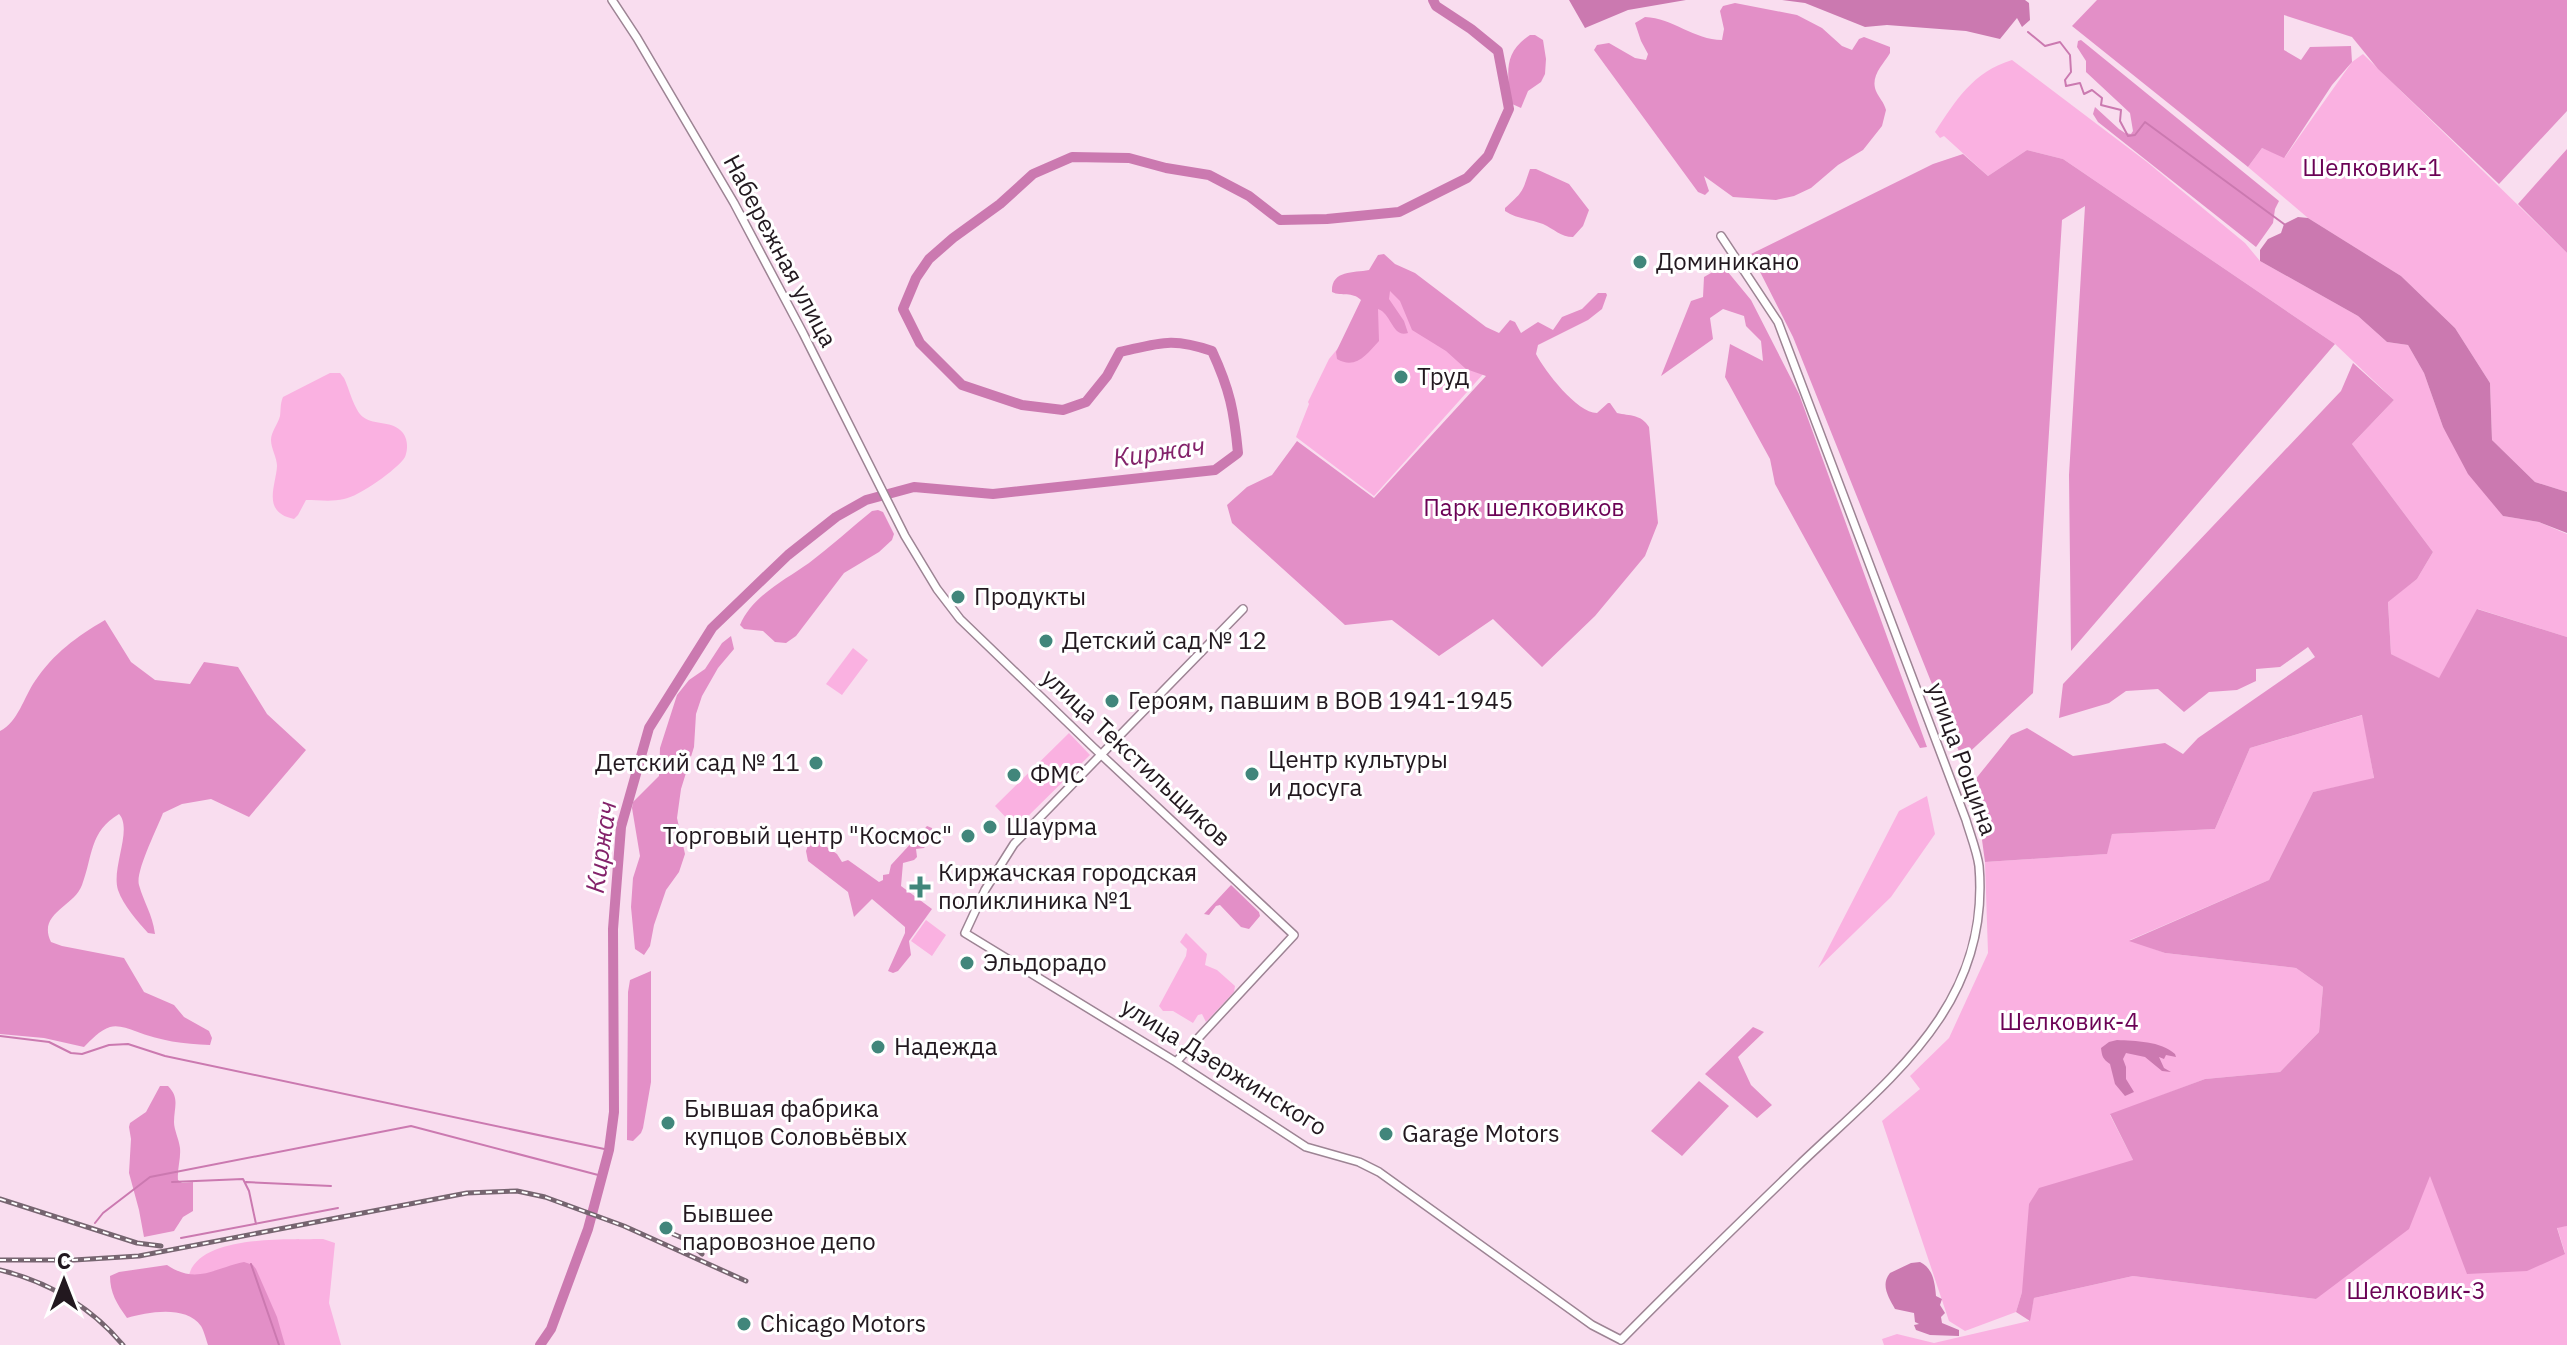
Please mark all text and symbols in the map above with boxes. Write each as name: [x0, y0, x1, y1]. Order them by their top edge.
street label: Набережная улица: [717, 149, 845, 353]
park label: Шелковик-1: [2302, 151, 2442, 183]
place label: Доминикано: [1656, 245, 1799, 277]
marker: Доминикано: [1631, 253, 1649, 271]
place label: Труд: [1417, 360, 1469, 392]
marker: Труд: [1392, 368, 1410, 386]
water label: Киржач: [1111, 428, 1207, 474]
park label: Парк шелковиков: [1423, 491, 1625, 523]
place label: Продукты: [974, 580, 1086, 612]
marker: Продукты: [949, 588, 967, 606]
place label: Детский сад № 12: [1062, 624, 1267, 656]
marker: Детский сад № 12: [1037, 632, 1055, 650]
street label: улица Текстильщиков: [1035, 661, 1238, 853]
street label: улица Рощина: [1920, 678, 2005, 840]
place label: Героям, павшим в ВОВ 1941-1945: [1128, 684, 1513, 716]
marker: Героям, павшим в ВОВ 1941-1945: [1103, 692, 1121, 710]
place label: Центр культуры и досуга: [1268, 743, 1448, 803]
place label: Детский сад № 11: [595, 746, 800, 778]
marker: Детский сад № 11: [807, 754, 825, 772]
place label: ФМС: [1030, 758, 1085, 790]
marker: Центр культуры и досуга: [1243, 765, 1261, 783]
marker: ФМС: [1005, 766, 1023, 784]
water label: Киржач: [577, 799, 623, 895]
place label: Шаурма: [1006, 810, 1097, 842]
marker: Шаурма: [981, 818, 999, 836]
place label: Торговый центр "Космос": [663, 819, 952, 851]
marker: Торговый центр "Космос": [959, 827, 977, 845]
place label: Киржачская городская поликлиника №1: [938, 856, 1197, 916]
marker: Киржачская городская поликлиника №1: [909, 876, 931, 898]
place label: Эльдорадо: [983, 946, 1107, 978]
marker: Эльдорадо: [958, 954, 976, 972]
street label: улица Дзержинского: [1116, 990, 1333, 1142]
park label: Шелковик-4: [1999, 1005, 2139, 1037]
place label: Надежда: [894, 1030, 998, 1062]
marker: Надежда: [869, 1038, 887, 1056]
place label: Бывшая фабрика купцов Соловьёвых: [684, 1092, 907, 1152]
marker: Бывшая фабрика купцов Соловьёвых: [659, 1114, 677, 1132]
place label: Garage Motors: [1402, 1117, 1560, 1149]
marker: Garage Motors: [1377, 1125, 1395, 1143]
place label: Бывшее паровозное депо: [682, 1197, 876, 1257]
marker: Бывшее паровозное депо: [657, 1219, 675, 1237]
north arrow: [24, 1241, 104, 1321]
text: С: [57, 1246, 71, 1275]
park label: Шелковик-3: [2346, 1274, 2486, 1306]
place label: Chicago Motors: [760, 1307, 926, 1339]
marker: Chicago Motors: [735, 1315, 753, 1333]

